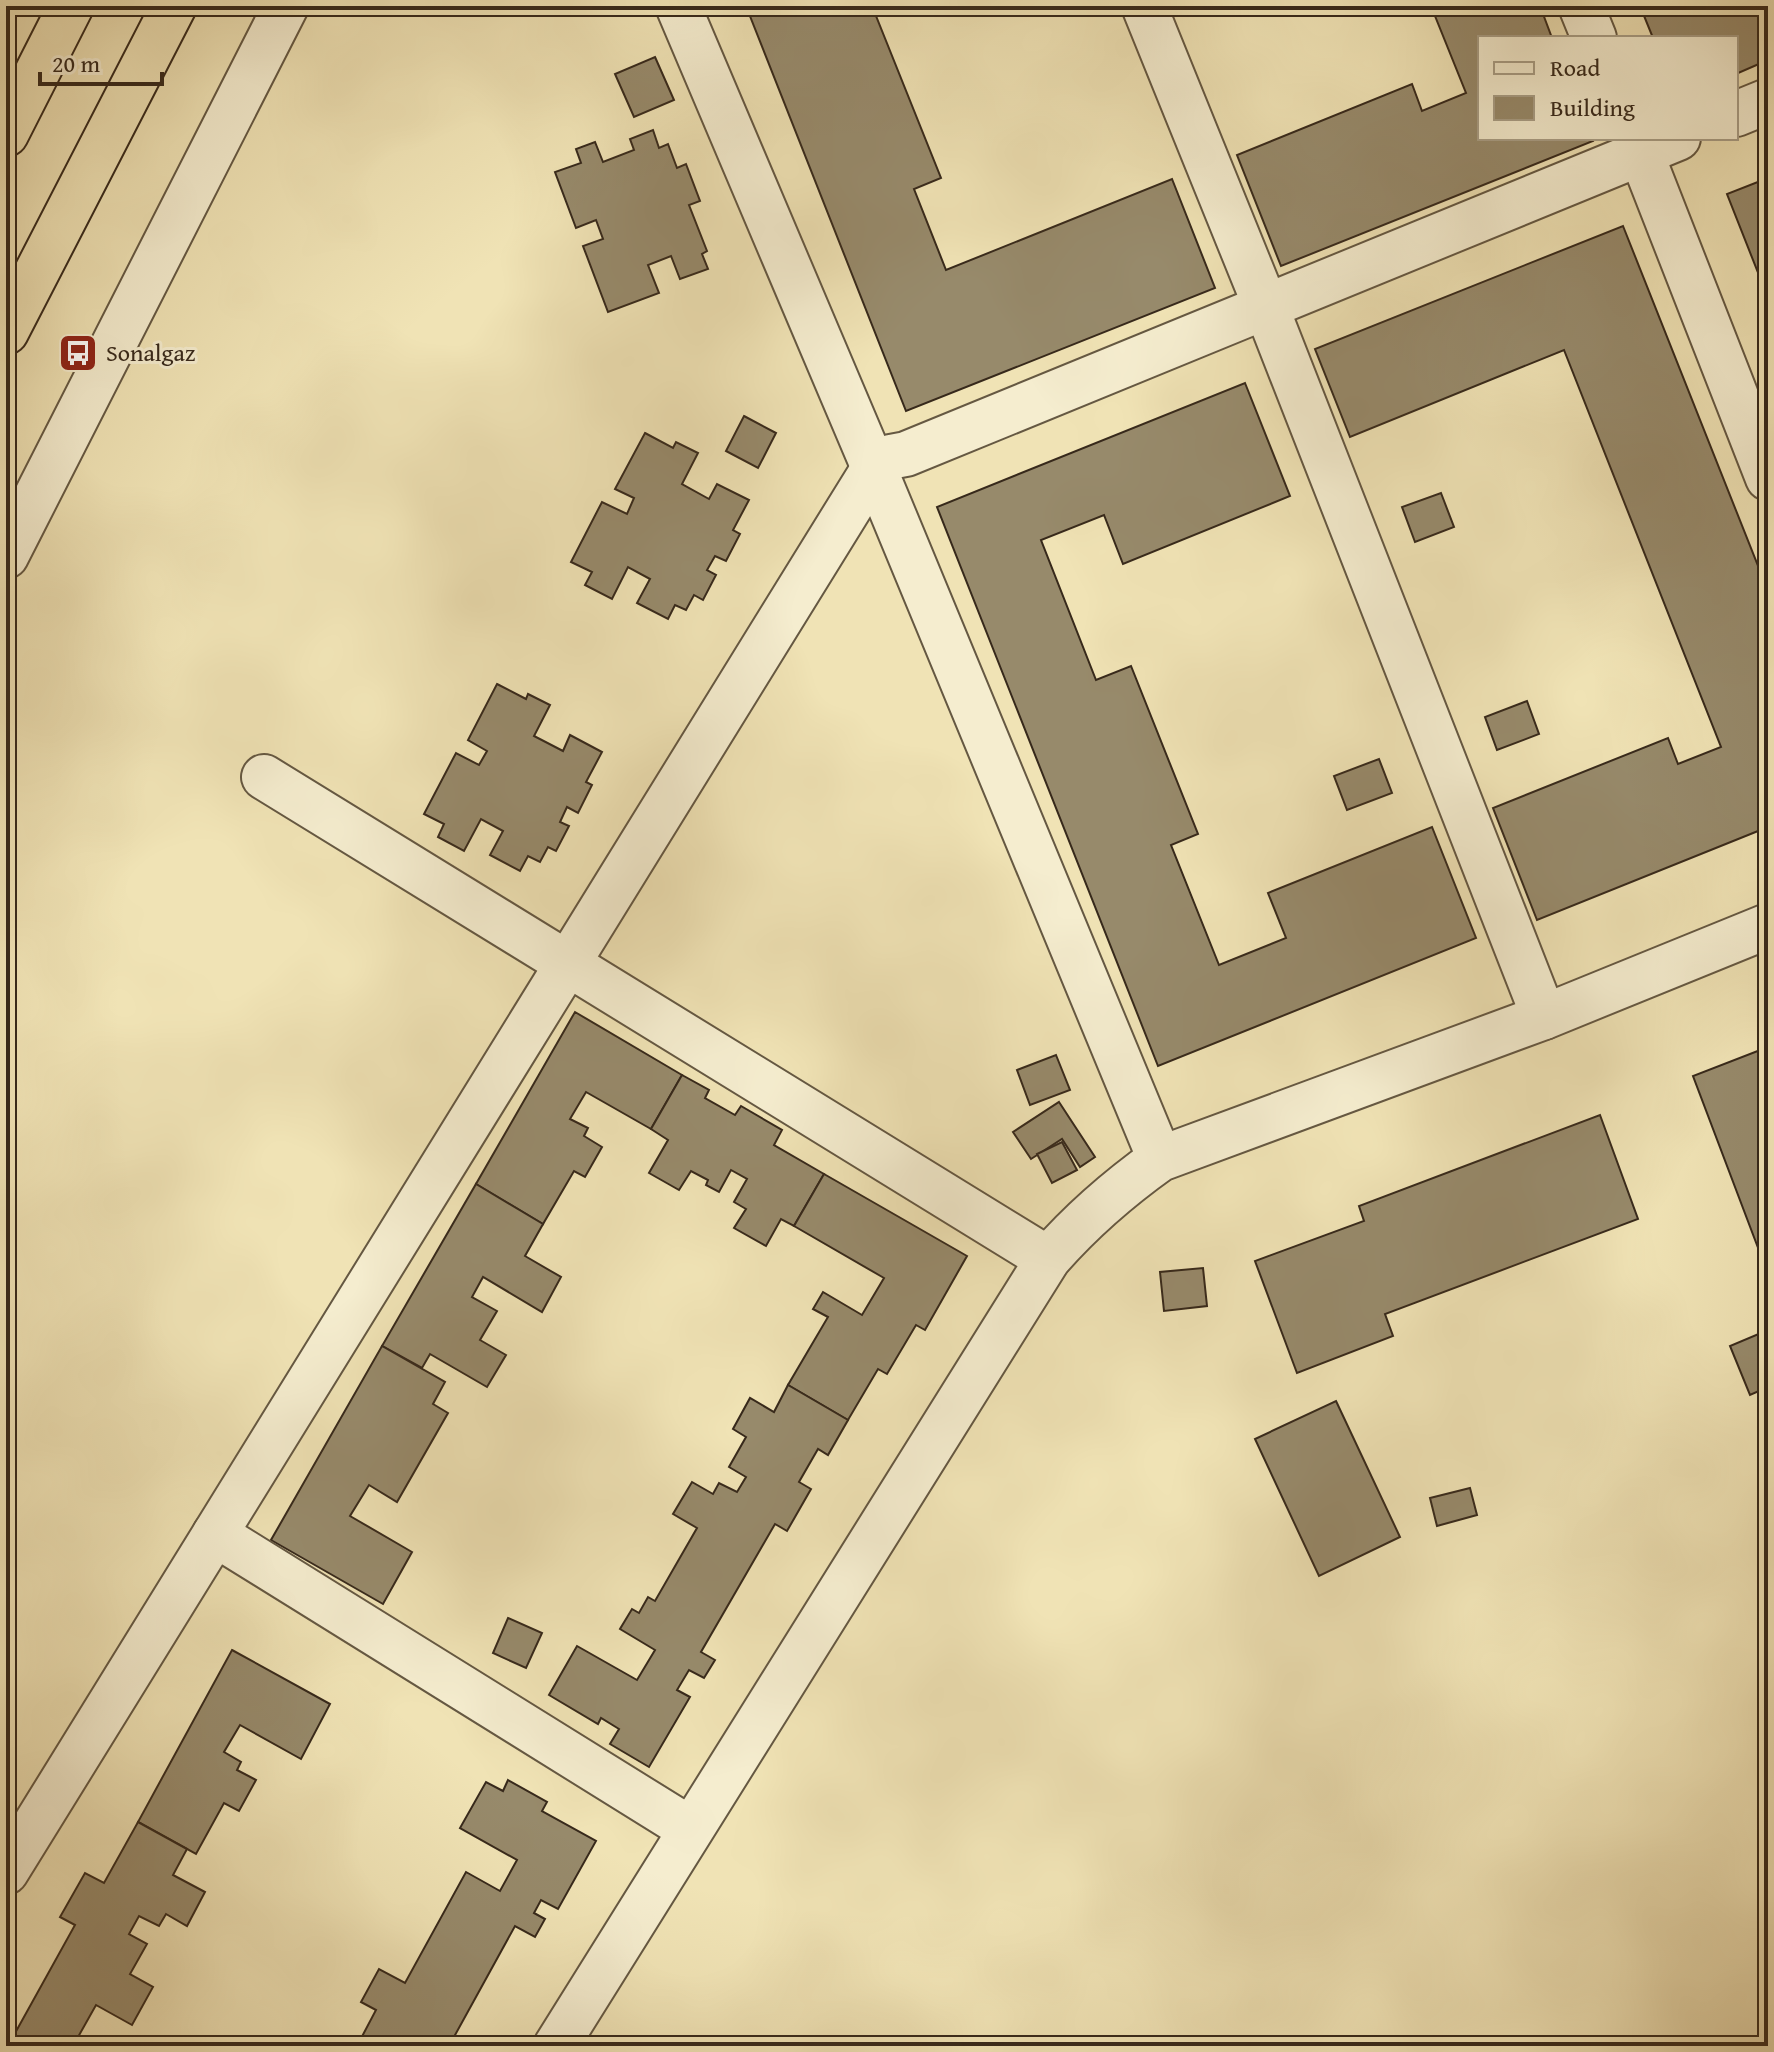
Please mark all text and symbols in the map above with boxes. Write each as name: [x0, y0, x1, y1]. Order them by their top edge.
scale bar: [40, 36, 162, 86]
legend: [1478, 36, 1738, 140]
text: 20 m: [52, 46, 100, 81]
text: Road: [1550, 50, 1600, 85]
text: Building: [1550, 90, 1635, 125]
bus stop icon: Sonalgaz: [57, 332, 99, 374]
place label: Sonalgaz: [106, 335, 195, 370]

